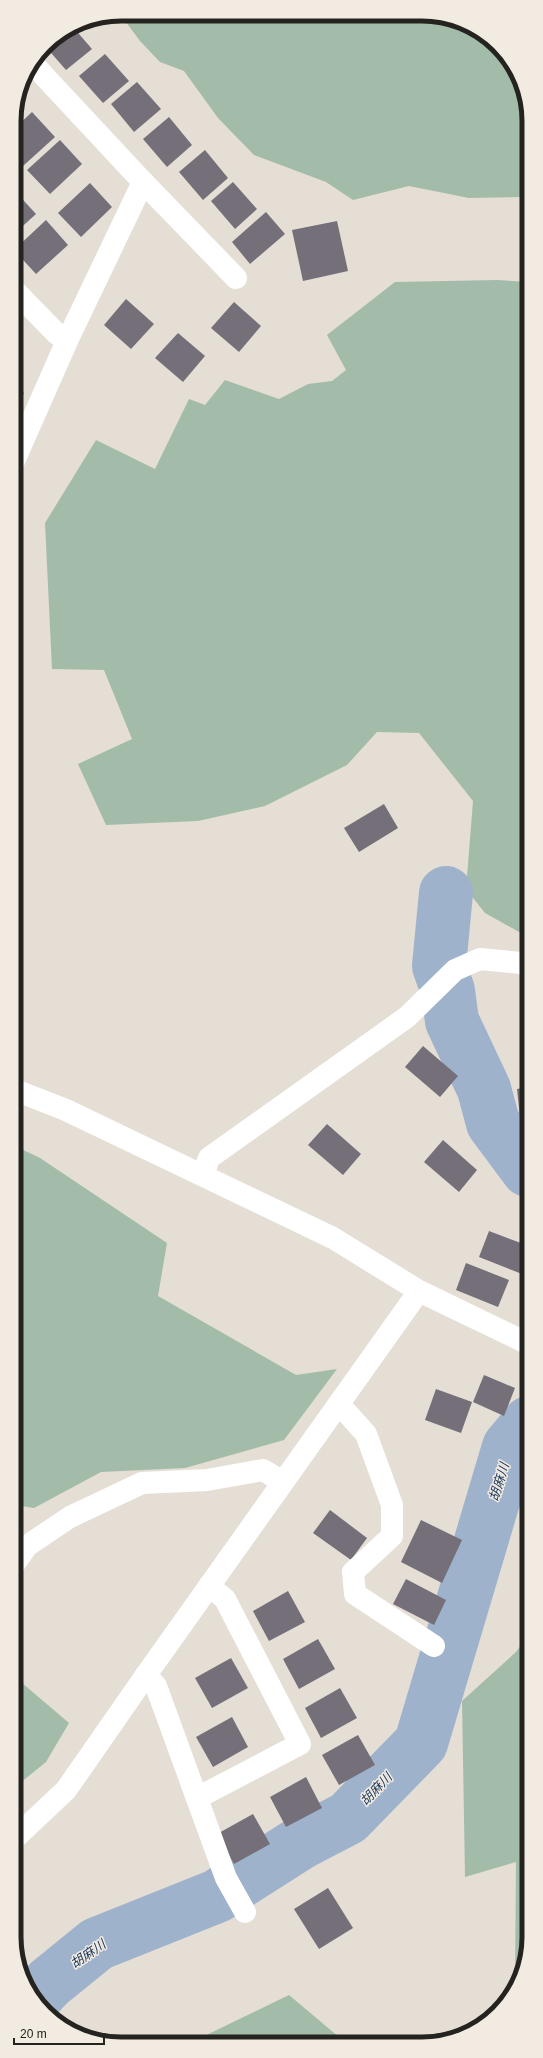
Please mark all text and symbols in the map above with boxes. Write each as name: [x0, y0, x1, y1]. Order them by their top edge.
water label: 胡麻川: [486, 1459, 512, 1503]
water label: 胡麻川: [357, 1768, 396, 1808]
water label: 胡麻川: [68, 1936, 110, 1971]
scale bar: [14, 2020, 104, 2046]
text: 20 m: [20, 2027, 47, 2041]

